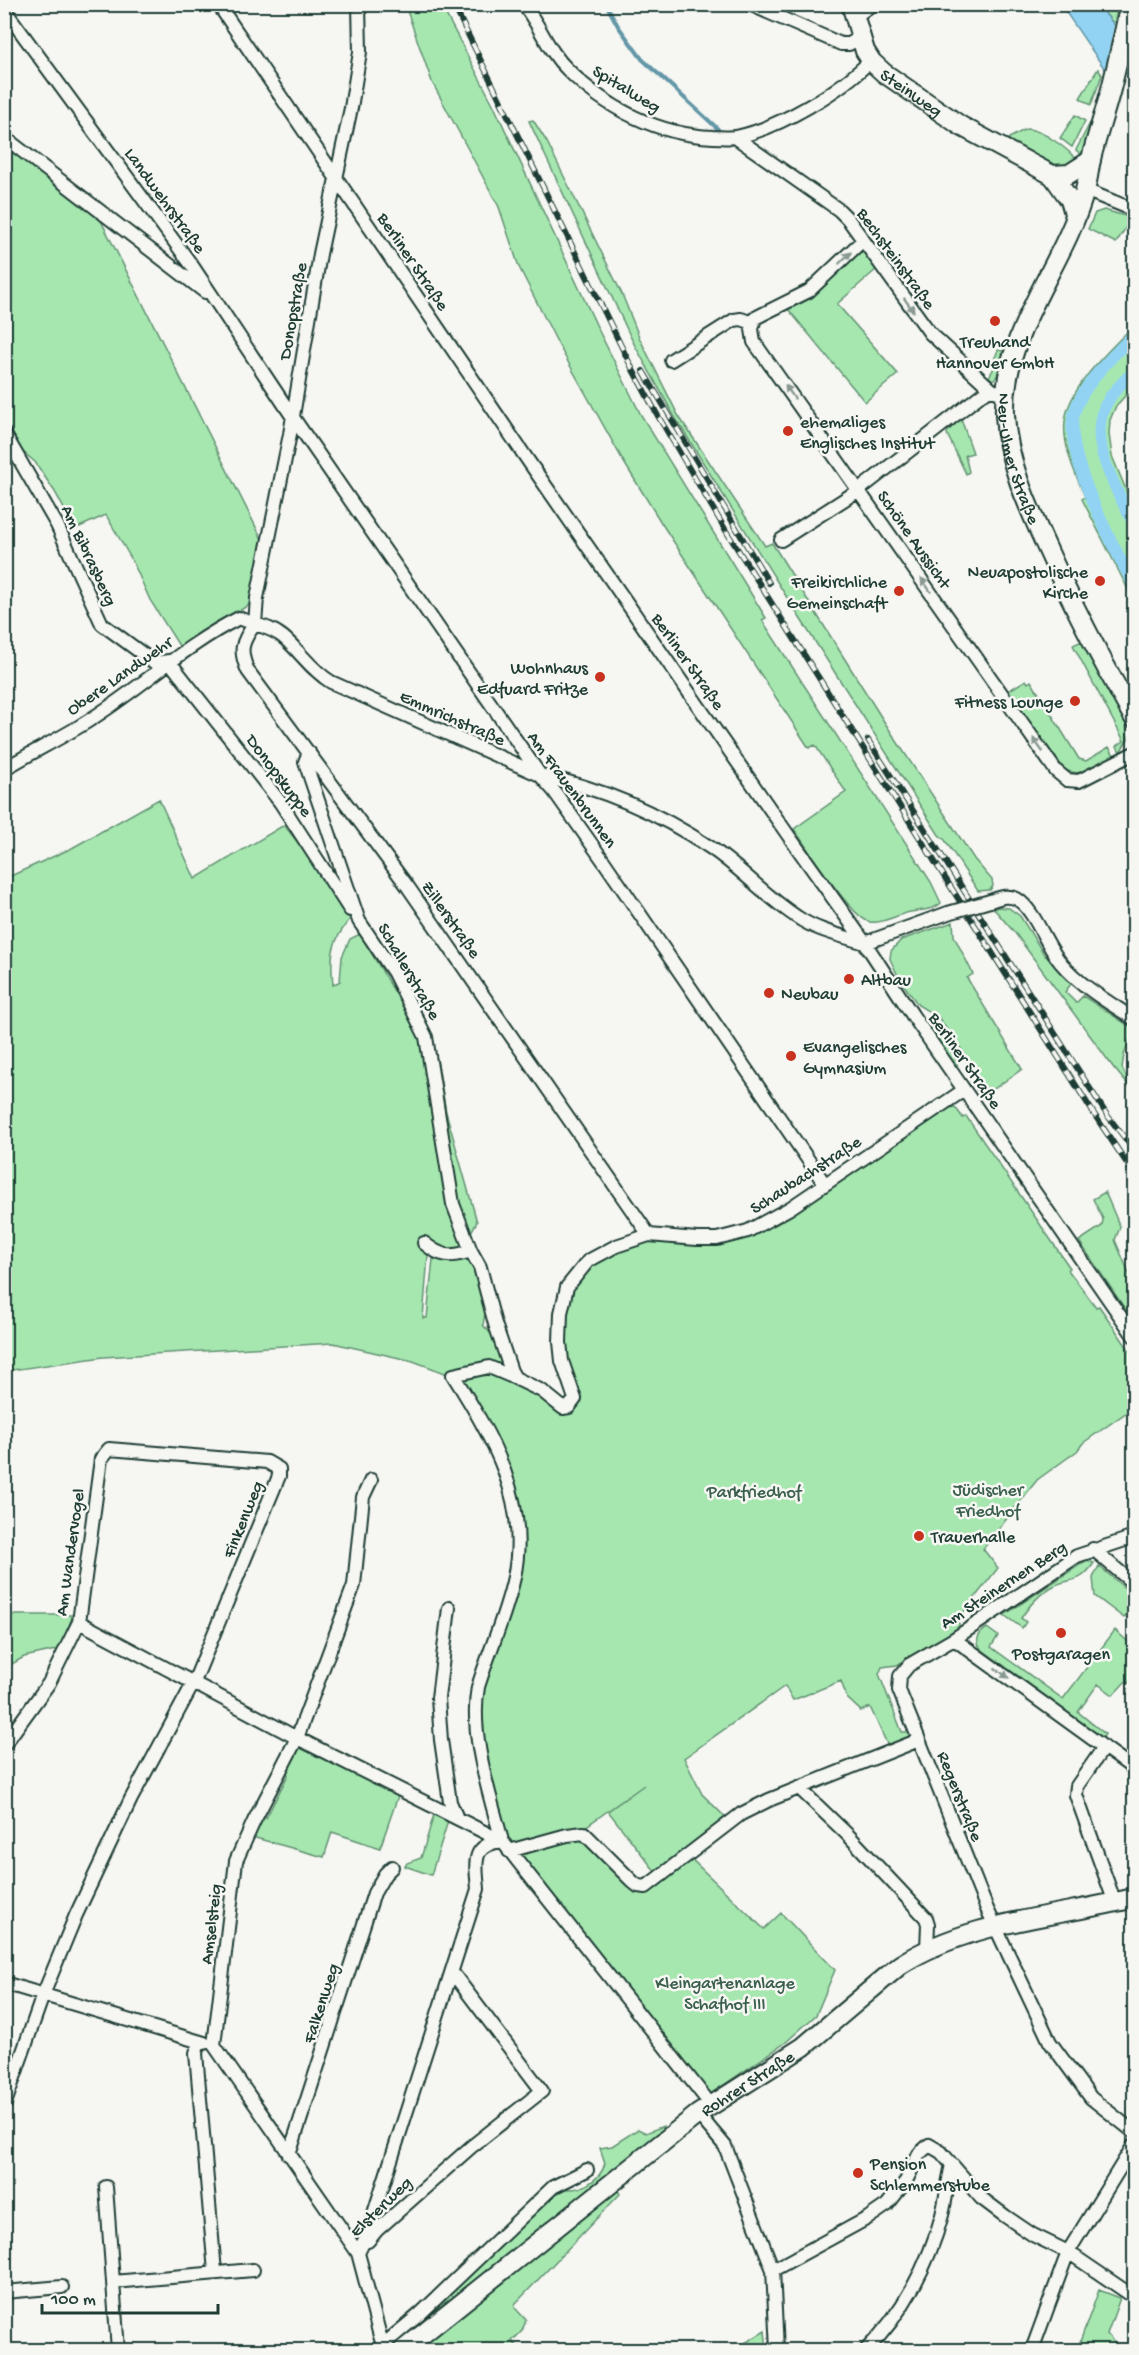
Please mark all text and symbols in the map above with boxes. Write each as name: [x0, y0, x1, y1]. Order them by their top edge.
street label: Spitalweg: [588, 62, 664, 119]
street label: Steinweg: [875, 65, 945, 123]
street label: Landwehrstraße: [119, 145, 210, 259]
street label: Bechsteinstraße: [850, 204, 939, 315]
street label: Berliner Straße: [371, 209, 453, 316]
one-way arrow: [837, 252, 852, 265]
street label: Donopstraße: [275, 260, 313, 363]
one-way arrow: [903, 297, 915, 313]
marker: Treuhand Hannover GmbH: [988, 314, 1002, 328]
place label: Treuhand Hannover GmbH: [936, 333, 1055, 375]
one-way arrow: [784, 384, 796, 400]
street label: Neu-Ulmer Straße: [992, 392, 1043, 529]
place label: ehemaliges Englisches Institut: [800, 413, 936, 455]
marker: ehemaliges Englisches Institut: [781, 424, 795, 438]
street label: Schöne Aussicht: [871, 487, 955, 595]
street label: Am Bibrasberg: [55, 502, 120, 610]
place label: Neuapostolische Kirche: [967, 563, 1089, 605]
place label: Freikirchliche Gemeinschaft: [787, 573, 889, 615]
marker: Neuapostolische Kirche: [1093, 574, 1107, 588]
one-way arrow: [920, 578, 932, 594]
marker: Freikirchliche Gemeinschaft: [892, 584, 906, 598]
street label: Berliner Straße: [645, 609, 729, 716]
street label: Obere Landwehr: [63, 632, 179, 721]
place label: Wohnhaus Edfuard Fritze: [477, 659, 589, 701]
marker: Wohnhaus Edfuard Fritze: [593, 670, 607, 684]
street label: Emmrichstraße: [396, 687, 509, 752]
place label: Fitness Lounge: [954, 693, 1064, 714]
marker: Fitness Lounge: [1068, 694, 1082, 708]
street label: Am Frauenbrunnen: [522, 728, 621, 853]
street label: Donopskuppe: [240, 730, 316, 822]
one-way arrow: [1032, 738, 1044, 754]
street label: Zillerstraße: [416, 878, 485, 964]
street label: Schallerstraße: [372, 920, 444, 1025]
place label: Altbau: [861, 971, 911, 992]
marker: Altbau: [842, 972, 856, 986]
place label: Neubau: [781, 985, 839, 1006]
marker: Neubau: [762, 986, 776, 1000]
street label: Berliner Straße: [922, 1008, 1006, 1115]
place label: Evangelisches Gymnasium: [803, 1038, 908, 1080]
marker: Evangelisches Gymnasium: [784, 1049, 798, 1063]
street label: Schaubachstraße: [747, 1132, 867, 1220]
street label: Finkenweg: [219, 1478, 269, 1562]
park label: Jüdischer Friedhof: [953, 1481, 1025, 1523]
park label: Parkfriedhof: [706, 1483, 803, 1504]
street label: Am Wandervogel: [52, 1487, 91, 1617]
place label: Trauerhalle: [930, 1528, 1016, 1549]
marker: Trauerhalle: [912, 1529, 926, 1543]
street label: Am Steinernen Berg: [937, 1537, 1072, 1635]
marker: Postgaragen: [1054, 1626, 1068, 1640]
place label: Postgaragen: [1011, 1645, 1110, 1666]
one-way arrow: [993, 1667, 1009, 1679]
street label: Regerstraße: [931, 1749, 987, 1846]
street label: Amselsteig: [197, 1883, 228, 1966]
street label: Falkenweg: [299, 1961, 345, 2047]
park label: Kleingartenanlage Schafhof III: [655, 1974, 795, 2016]
street label: Rohrer Straße: [698, 2047, 800, 2122]
place label: Pension Schlemmerstube: [869, 2155, 991, 2197]
marker: Pension Schlemmerstube: [851, 2166, 865, 2180]
street label: Elsterweg: [346, 2173, 417, 2243]
scale bar: [42, 2277, 218, 2315]
text: 100 m: [50, 2290, 96, 2311]

